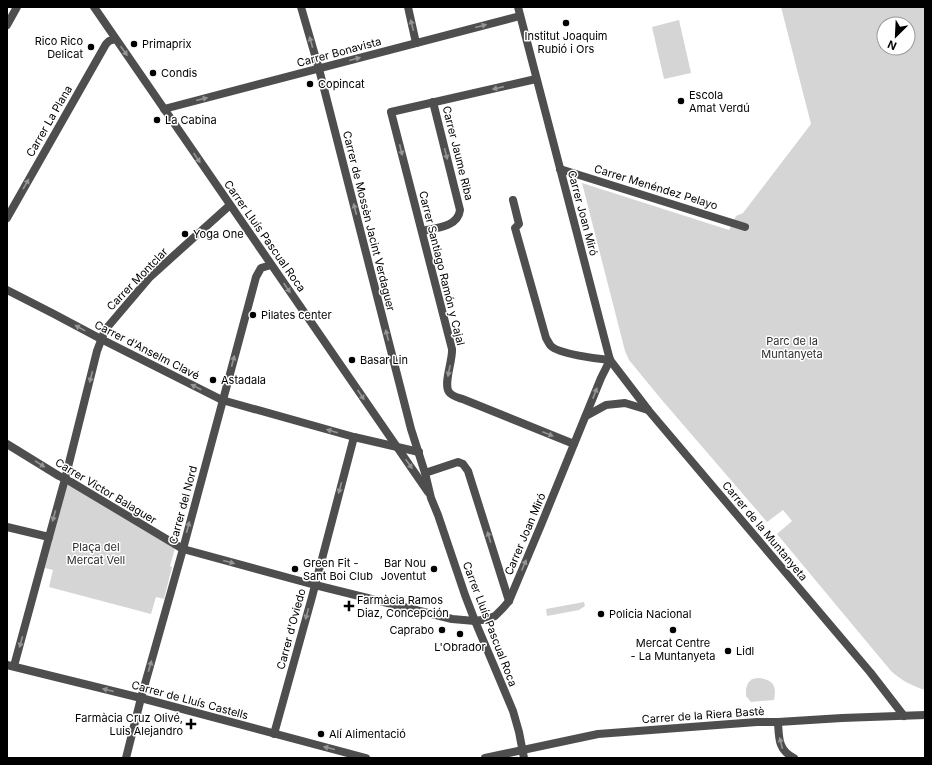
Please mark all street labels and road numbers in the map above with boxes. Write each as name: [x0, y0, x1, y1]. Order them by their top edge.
street label: Carrer Bonavista: [295, 34, 383, 70]
street label: Carrer La Plana: [23, 83, 75, 159]
street label: Carrer Jaume Riba: [439, 104, 477, 202]
street label: Carrer de Mossèn Jacint Verdaguer: [340, 129, 398, 313]
street label: Carrer Menéndez Pelayo: [592, 161, 720, 213]
street label: Carrer Joan Miró: [565, 169, 601, 258]
street label: Carrer Lluís Pascual Roca: [221, 178, 309, 294]
street label: Carrer Santiago Ramón y Cajal: [416, 189, 468, 347]
street label: Carrer Montclar: [104, 245, 170, 313]
street label: Carrer d'Anselm Clavé: [92, 317, 202, 383]
street label: Carrer Victor Balaguer: [53, 455, 159, 527]
street label: Carrer del Nord: [166, 464, 200, 546]
street label: Carrer de la Muntanyeta: [719, 478, 811, 584]
street label: Carrer Joan Miró: [501, 490, 549, 577]
street label: Carrer Lluís Pascual Roca: [460, 559, 520, 689]
street label: Carrer d'Oviedo: [273, 587, 309, 671]
street label: Carrer de Lluís Castells: [130, 678, 250, 722]
street label: Carrer de la Riera Bastè: [641, 704, 765, 726]

